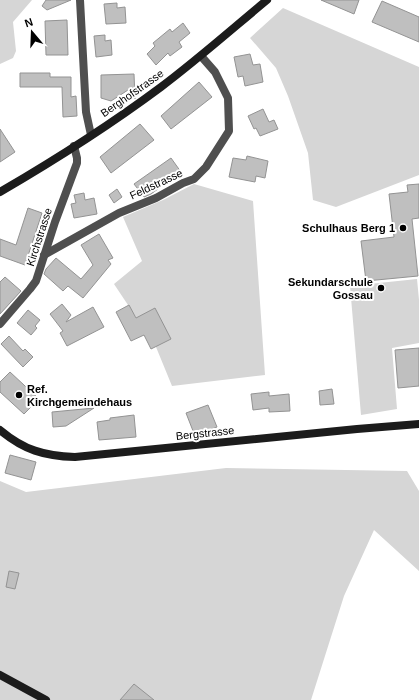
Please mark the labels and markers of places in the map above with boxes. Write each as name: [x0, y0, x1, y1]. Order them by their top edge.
place label: Schulhaus Berg 1: [302, 222, 395, 234]
marker: Schulhaus Berg 1: [398, 223, 408, 233]
place label: Sekundarschule Gossau: [288, 276, 373, 301]
marker: Sekundarschule Gossau: [376, 283, 386, 293]
place label: Ref. Kirchgemeindehaus: [27, 383, 132, 408]
marker: Ref. Kirchgemeindehaus: [14, 390, 24, 400]

